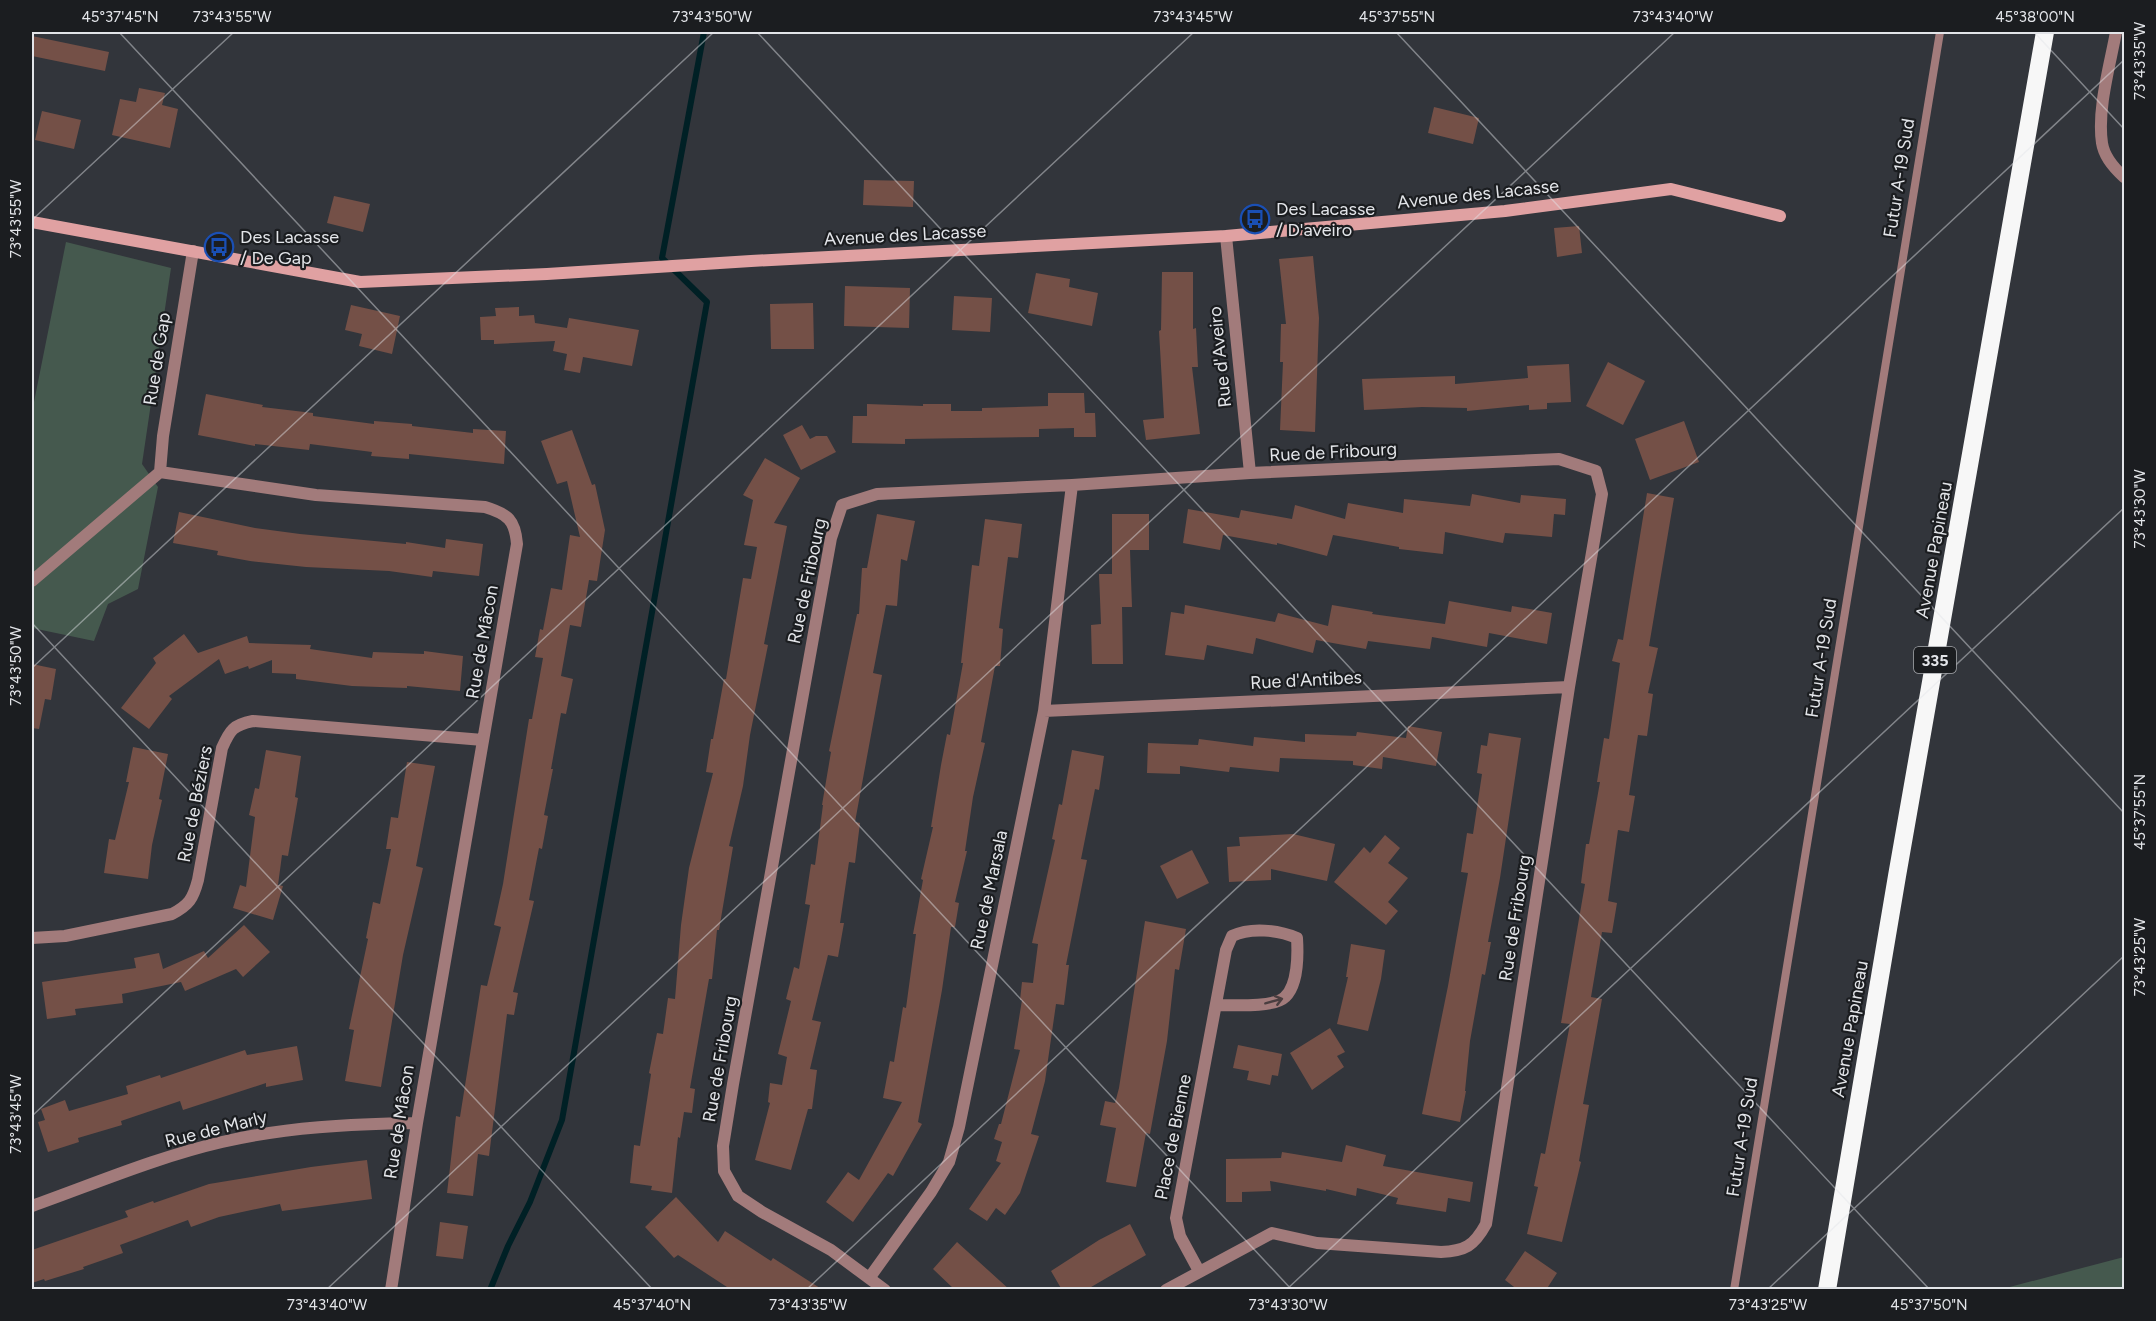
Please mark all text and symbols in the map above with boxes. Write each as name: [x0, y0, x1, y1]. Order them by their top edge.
text: 45°37'45"N: [81, 8, 159, 26]
text: 73°43'55"W: [193, 8, 272, 26]
text: 73°43'50"W: [672, 8, 752, 26]
text: 73°43'45"W: [1153, 8, 1233, 26]
text: 45°37'55"N: [1359, 8, 1435, 26]
text: 73°43'40"W: [1633, 8, 1714, 26]
text: 45°38'00"N: [1995, 8, 2075, 26]
text: 73°43'35"W: [2131, 21, 2149, 100]
street label: Futur A-19 Sud: [1879, 117, 1919, 239]
street label: Avenue des Lacasse: [1396, 175, 1560, 213]
text: 73°43'55"W: [7, 179, 25, 258]
place label: Des Lacasse / D'aveiro: [1276, 198, 1375, 241]
bus stop icon: Des Lacasse / D'aveiro: [1239, 203, 1271, 235]
street label: Avenue des Lacasse: [823, 220, 987, 250]
place label: Des Lacasse / De Gap: [240, 226, 339, 269]
bus stop icon: Des Lacasse / De Gap: [203, 231, 235, 263]
street label: Rue d'Aveiro: [1204, 305, 1236, 409]
street label: Rue de Gap: [139, 311, 175, 407]
street label: Rue de Fribourg: [1269, 438, 1397, 466]
text: 73°43'30"W: [2131, 469, 2149, 549]
street label: Avenue Papineau: [1911, 480, 1957, 620]
street label: Rue de Fribourg: [783, 516, 831, 646]
street label: Rue de Mâcon: [461, 583, 503, 701]
street label: Futur A-19 Sud: [1801, 597, 1841, 719]
text: 73°43'50"W: [7, 626, 25, 706]
road number: 335: [1914, 647, 1956, 673]
street label: Rue d'Antibes: [1250, 666, 1362, 694]
street label: Rue de Béziers: [173, 744, 217, 864]
text: 45°37'55"N: [2131, 774, 2149, 850]
street label: Rue de Marsala: [966, 828, 1012, 952]
street label: Rue de Fribourg: [1494, 853, 1536, 983]
text: 73°43'25"W: [2131, 917, 2149, 996]
street label: Avenue Papineau: [1827, 959, 1873, 1099]
street label: Rue de Fribourg: [698, 994, 742, 1124]
one-way arrow: [1264, 994, 1283, 1006]
street label: Rue de Mâcon: [379, 1063, 419, 1181]
street label: Place de Bienne: [1150, 1072, 1196, 1202]
text: 73°43'45"W: [7, 1074, 25, 1154]
street label: Futur A-19 Sud: [1722, 1076, 1762, 1198]
street label: Rue de Marly: [163, 1106, 270, 1152]
text: 73°43'40"W: [287, 1296, 368, 1314]
text: 45°37'40"N: [613, 1296, 691, 1314]
text: 73°43'35"W: [769, 1296, 848, 1314]
text: 73°43'30"W: [1248, 1296, 1328, 1314]
text: 73°43'25"W: [1729, 1296, 1808, 1314]
text: 45°37'50"N: [1890, 1296, 1968, 1314]

